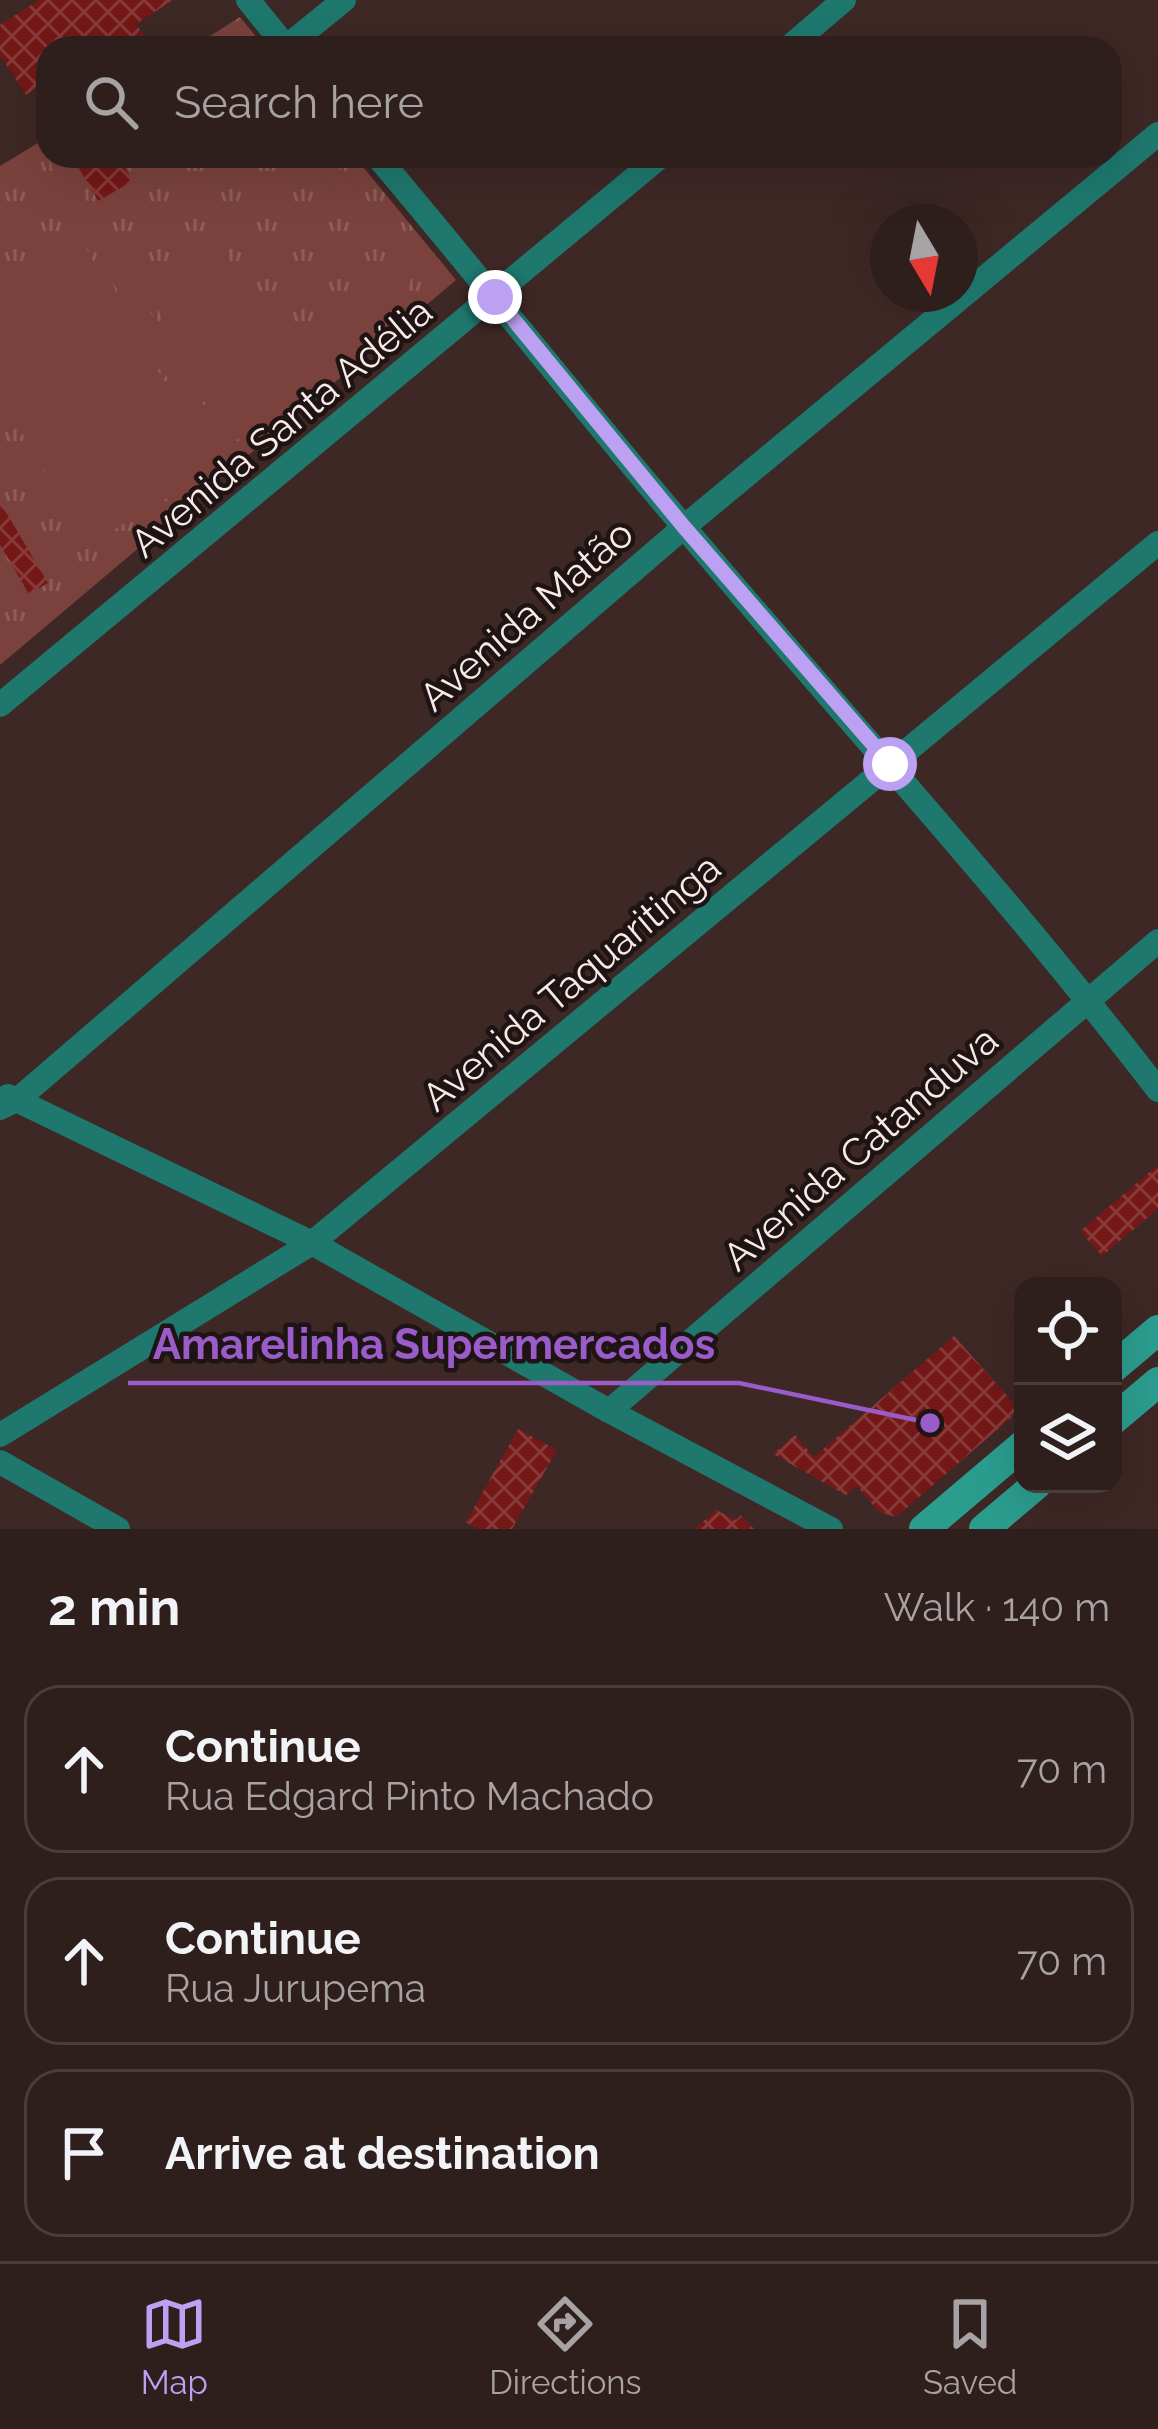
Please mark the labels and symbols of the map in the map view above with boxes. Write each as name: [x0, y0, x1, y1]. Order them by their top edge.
north arrow: [870, 204, 978, 312]
route end: [468, 270, 522, 324]
street label: Avenida Santa Adélia: [121, 288, 441, 566]
street label: Avenida Matão: [410, 510, 642, 720]
route start: [863, 737, 917, 791]
street label: Avenida Taquaritinga: [413, 844, 729, 1120]
street label: Avenida Catanduva: [713, 1016, 1007, 1280]
callout: Amarelinha Supermercados: [128, 1305, 739, 1383]
text: Amarelinha Supermercados: [153, 1320, 715, 1369]

